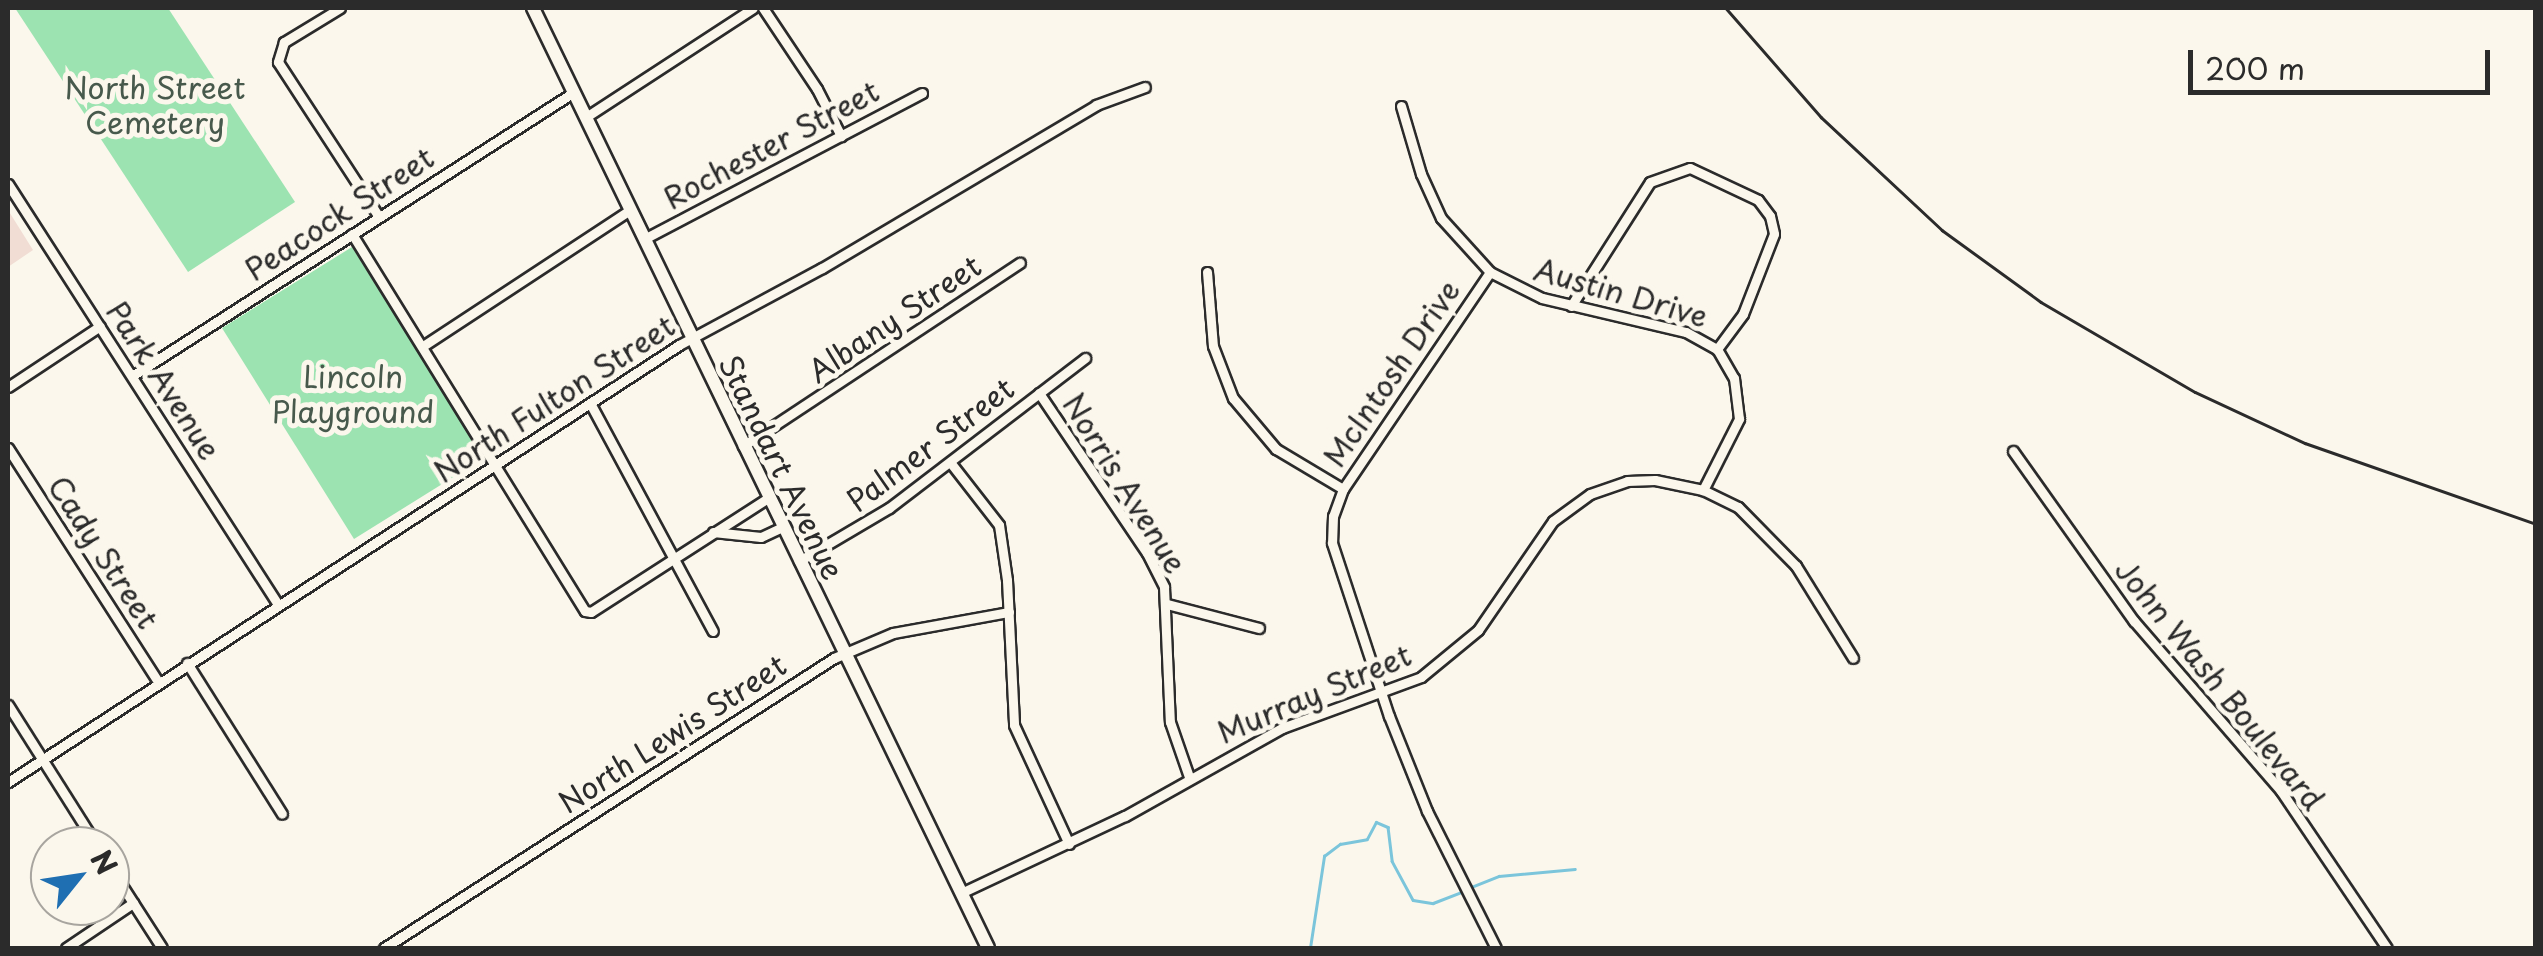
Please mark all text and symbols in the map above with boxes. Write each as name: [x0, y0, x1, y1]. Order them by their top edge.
scale bar: [2193, 30, 2496, 92]
text: 200 m: [2205, 45, 2305, 90]
park label: North Street Cemetery: [64, 69, 246, 140]
street label: Rochester Street: [657, 72, 885, 216]
street label: Peacock Street: [238, 139, 440, 287]
street label: Albany Street: [801, 247, 987, 389]
street label: Austin Drive: [1530, 250, 1712, 334]
street label: McIntosh Drive: [1315, 272, 1467, 474]
street label: Park Avenue: [100, 295, 228, 465]
street label: North Fulton Street: [426, 306, 682, 490]
street label: Standart Avenue: [713, 350, 851, 584]
park label: Lincoln Playground: [272, 358, 434, 428]
street label: Palmer Street: [839, 370, 1021, 518]
street label: Norris Avenue: [1056, 388, 1194, 578]
street label: Cady Street: [41, 469, 167, 635]
street label: John Wash Boulevard: [2108, 552, 2332, 816]
street label: Murray Street: [1211, 636, 1417, 750]
street label: North Lewis Street: [549, 645, 795, 821]
north arrow: [30, 826, 130, 926]
text: N: [81, 841, 129, 882]

